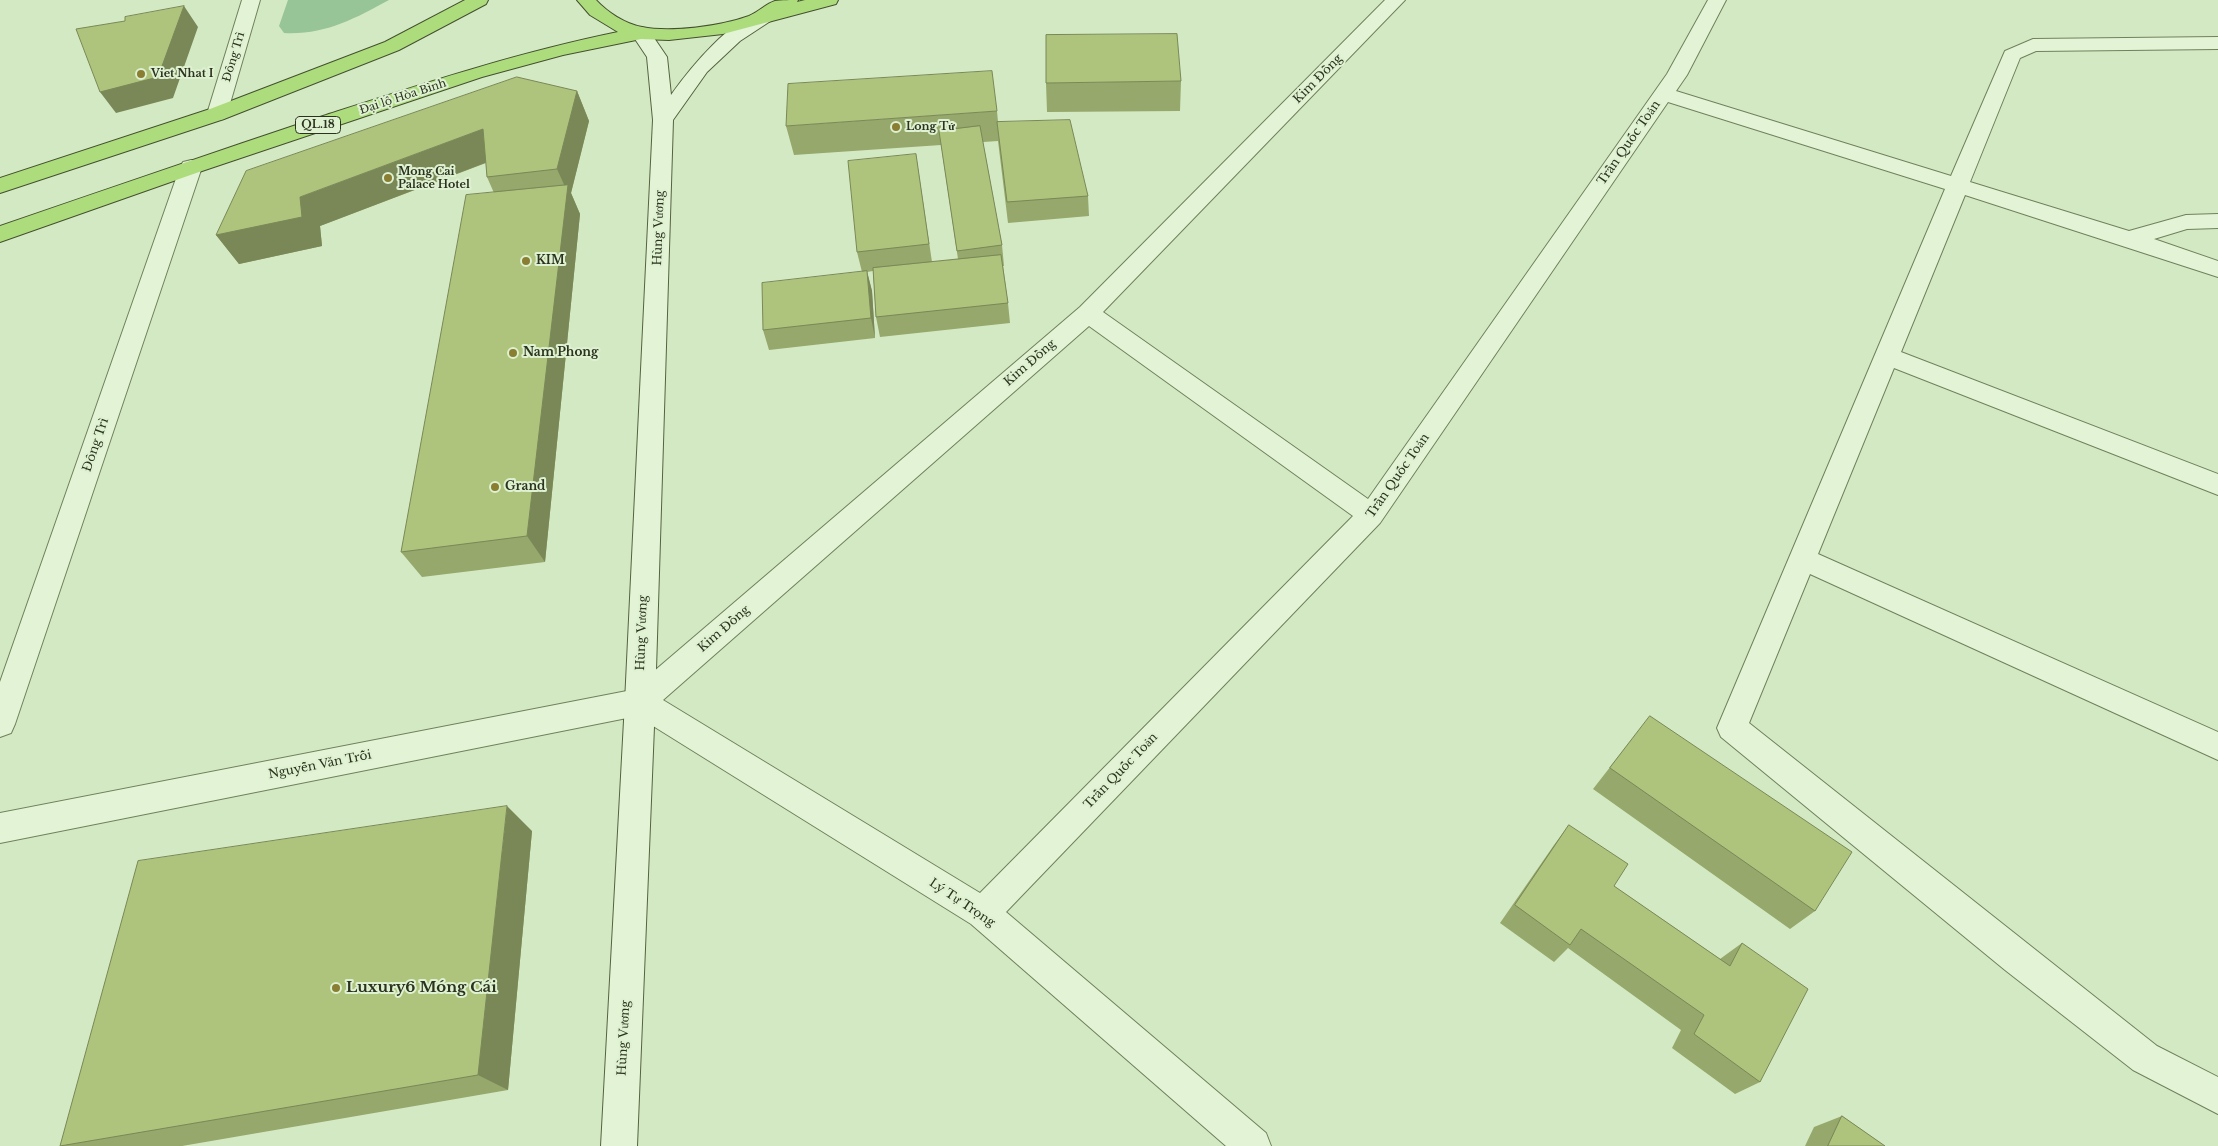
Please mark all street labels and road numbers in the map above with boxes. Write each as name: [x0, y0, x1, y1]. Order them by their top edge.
street label: Đông Trì: [220, 31, 248, 83]
street label: Kim Đồng: [1290, 51, 1346, 107]
street label: Đại lộ Hòa Bình: [358, 77, 448, 117]
street label: Trần Quốc Toản: [1594, 98, 1664, 188]
road number: QL.18: [296, 116, 340, 134]
street label: Hùng Vương: [650, 190, 668, 266]
street label: Kim Đồng: [1001, 337, 1059, 389]
street label: Đông Trì: [80, 416, 112, 474]
street label: Trần Quốc Toản: [1363, 431, 1433, 521]
street label: Hùng Vương: [633, 595, 651, 671]
street label: Kim Đồng: [695, 603, 753, 655]
street label: Trần Quốc Toản: [1081, 730, 1161, 812]
street label: Nguyễn Văn Trỗi: [267, 748, 373, 782]
street label: Lý Tự Trọng: [926, 876, 998, 930]
street label: Hùng Vương: [615, 1000, 633, 1076]

